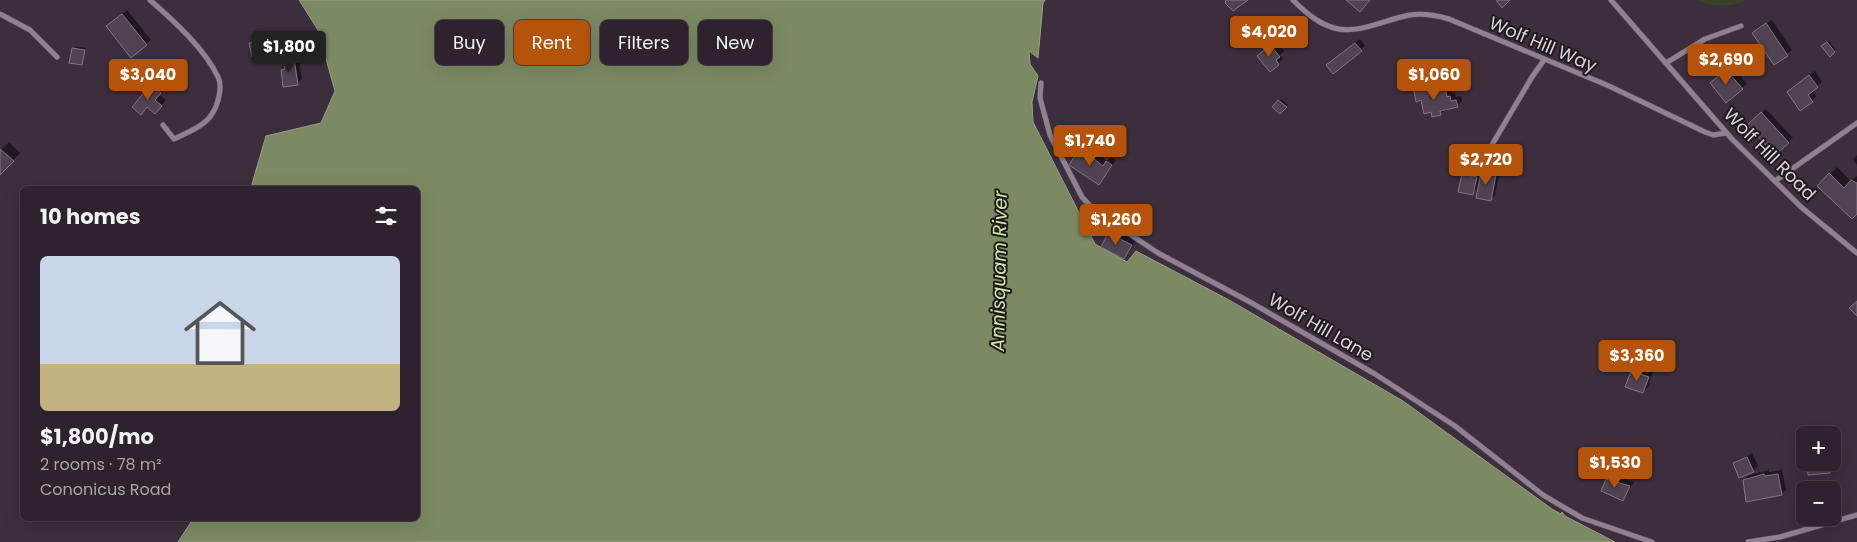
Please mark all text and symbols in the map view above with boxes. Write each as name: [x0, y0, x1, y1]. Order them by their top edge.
street label: Wolf Hill Way: [1485, 10, 1601, 78]
pin: $4,020: [1228, 15, 1310, 58]
chip: Buy: [435, 20, 504, 65]
chip: Rent: [514, 20, 590, 65]
chip: Filters: [600, 20, 688, 65]
chip: New: [698, 20, 772, 65]
text: $4,020: [1241, 20, 1297, 43]
pin: $1,800: [248, 30, 330, 73]
text: $1,800: [263, 35, 315, 58]
pin: $2,690: [1685, 44, 1767, 86]
text: $2,690: [1699, 48, 1753, 71]
pin: $3,040: [107, 58, 189, 101]
pin: $1,060: [1393, 58, 1475, 101]
text: $3,040: [120, 63, 176, 86]
text: $1,060: [1408, 63, 1460, 86]
street label: Wolf Hill Road: [1718, 102, 1822, 206]
pin: $1,740: [1049, 124, 1131, 167]
text: $1,740: [1065, 129, 1115, 152]
pin: $2,720: [1445, 144, 1527, 186]
text: $2,720: [1460, 148, 1512, 171]
water label: Annisquam River: [984, 190, 1014, 353]
text: 10 homes: [40, 202, 140, 231]
icon: filters: [372, 202, 400, 230]
pin: $1,260: [1075, 204, 1157, 246]
text: $1,260: [1091, 208, 1141, 231]
street label: Wolf Hill Lane: [1264, 287, 1378, 367]
icon: home: [175, 288, 265, 378]
pin: $3,360: [1596, 340, 1678, 382]
text: $3,360: [1609, 344, 1665, 367]
text: $1,800/mo: [40, 422, 154, 451]
map controls: [1796, 426, 1841, 526]
button: +: [1796, 426, 1841, 471]
pin: $1,530: [1574, 446, 1656, 489]
text: $1,530: [1589, 451, 1641, 474]
text: 2 rooms · 78 m²: [40, 453, 162, 476]
text: Cononicus Road: [40, 478, 171, 501]
button: −: [1796, 481, 1841, 526]

